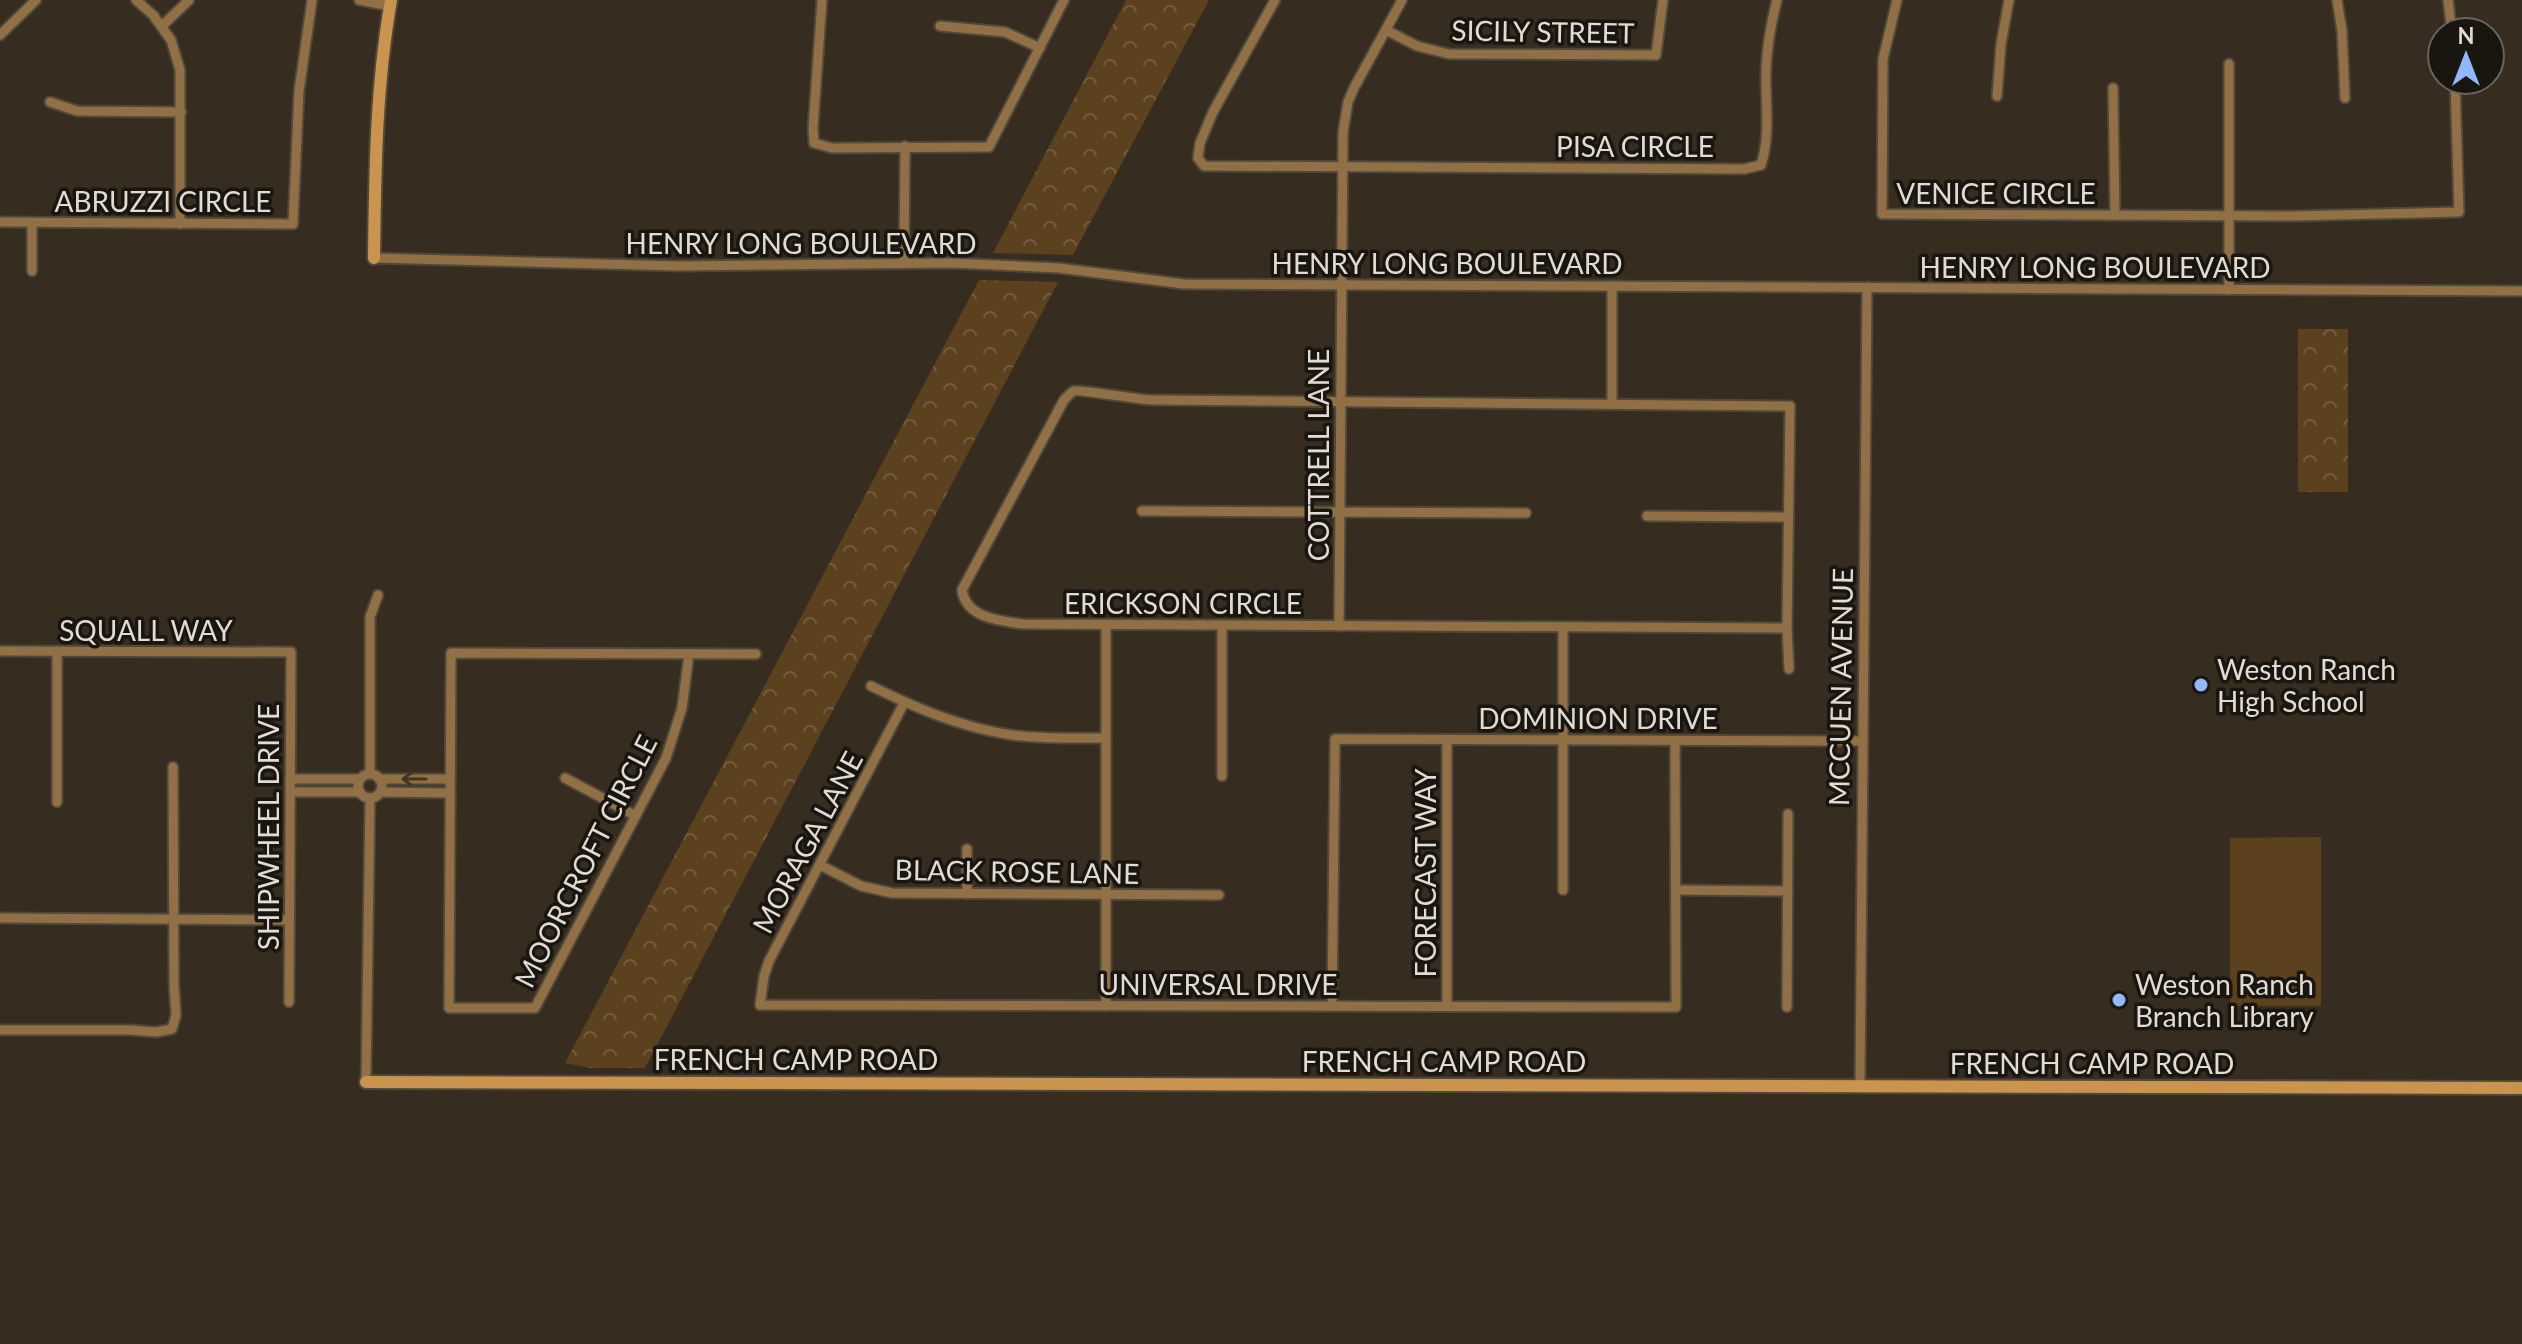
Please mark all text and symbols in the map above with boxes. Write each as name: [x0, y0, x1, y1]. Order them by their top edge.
street label: SICILY STREET: [1451, 12, 1635, 50]
north arrow: [2426, 16, 2506, 96]
text: N: [2458, 22, 2474, 49]
street label: PISA CIRCLE: [1556, 129, 1714, 163]
street label: VENICE CIRCLE: [1896, 176, 2096, 210]
street label: ABRUZZI CIRCLE: [55, 184, 271, 218]
street label: HENRY LONG BOULEVARD: [626, 226, 976, 260]
street label: HENRY LONG BOULEVARD: [1272, 246, 1622, 280]
street label: HENRY LONG BOULEVARD: [1920, 250, 2270, 284]
street label: COTTRELL LANE: [1301, 349, 1335, 561]
street label: MCCUEN AVENUE: [1821, 568, 1859, 806]
street label: ERICKSON CIRCLE: [1064, 586, 1302, 620]
street label: SQUALL WAY: [59, 613, 233, 647]
place label: Weston Ranch High School: [2217, 652, 2396, 718]
marker: Weston Ranch High School: [2192, 676, 2210, 694]
street label: DOMINION DRIVE: [1478, 701, 1718, 735]
street label: SHIPWHEEL DRIVE: [251, 704, 285, 950]
street label: MOORCROFT CIRCLE: [507, 729, 663, 993]
street label: MORAGA LANE: [745, 745, 869, 939]
street label: FORECAST WAY: [1408, 768, 1442, 977]
one-way arrow: [401, 771, 428, 787]
street label: BLACK ROSE LANE: [894, 852, 1140, 890]
street label: UNIVERSAL DRIVE: [1099, 967, 1337, 1001]
place label: Weston Ranch Branch Library: [2135, 967, 2314, 1033]
marker: Weston Ranch Branch Library: [2110, 991, 2128, 1009]
street label: FRENCH CAMP ROAD: [654, 1042, 938, 1076]
street label: FRENCH CAMP ROAD: [1302, 1044, 1586, 1078]
street label: FRENCH CAMP ROAD: [1950, 1046, 2234, 1080]

